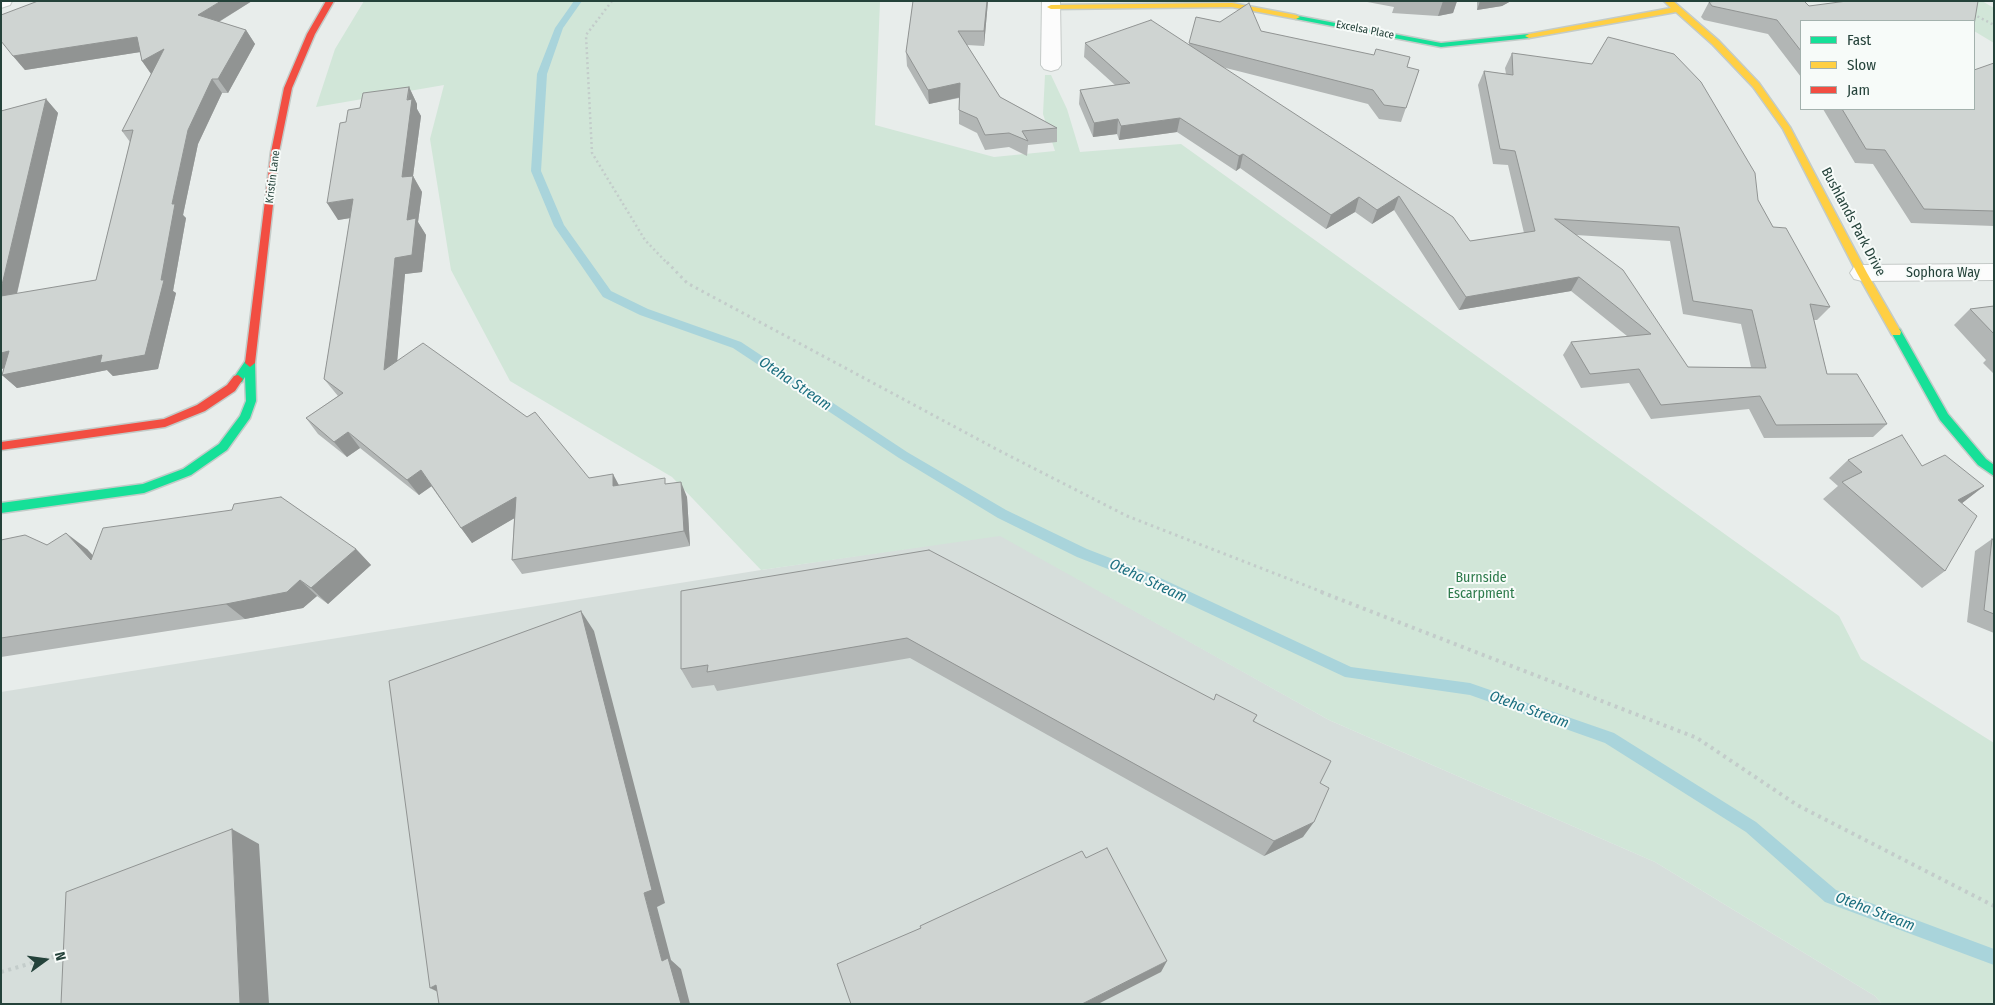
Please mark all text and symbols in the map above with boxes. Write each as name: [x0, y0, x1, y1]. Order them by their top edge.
street label: Excelsa Place: [1335, 18, 1395, 42]
legend: [1800, 20, 1975, 110]
text: Fast: [1847, 31, 1871, 49]
text: Slow: [1847, 56, 1876, 74]
text: Jam: [1847, 81, 1870, 99]
street label: Kristin Lane: [263, 150, 283, 204]
street label: Bushlands Park Drive: [1817, 165, 1889, 279]
street label: Sophora Way: [1906, 265, 1980, 281]
water label: Oteha Stream: [755, 353, 835, 415]
water label: Oteha Stream: [1106, 555, 1190, 607]
park label: Burnside Escarpment: [1447, 570, 1515, 602]
water label: Oteha Stream: [1487, 687, 1571, 733]
water label: Oteha Stream: [1833, 889, 1917, 935]
north arrow: [20, 935, 70, 985]
text: N: [51, 950, 69, 962]

